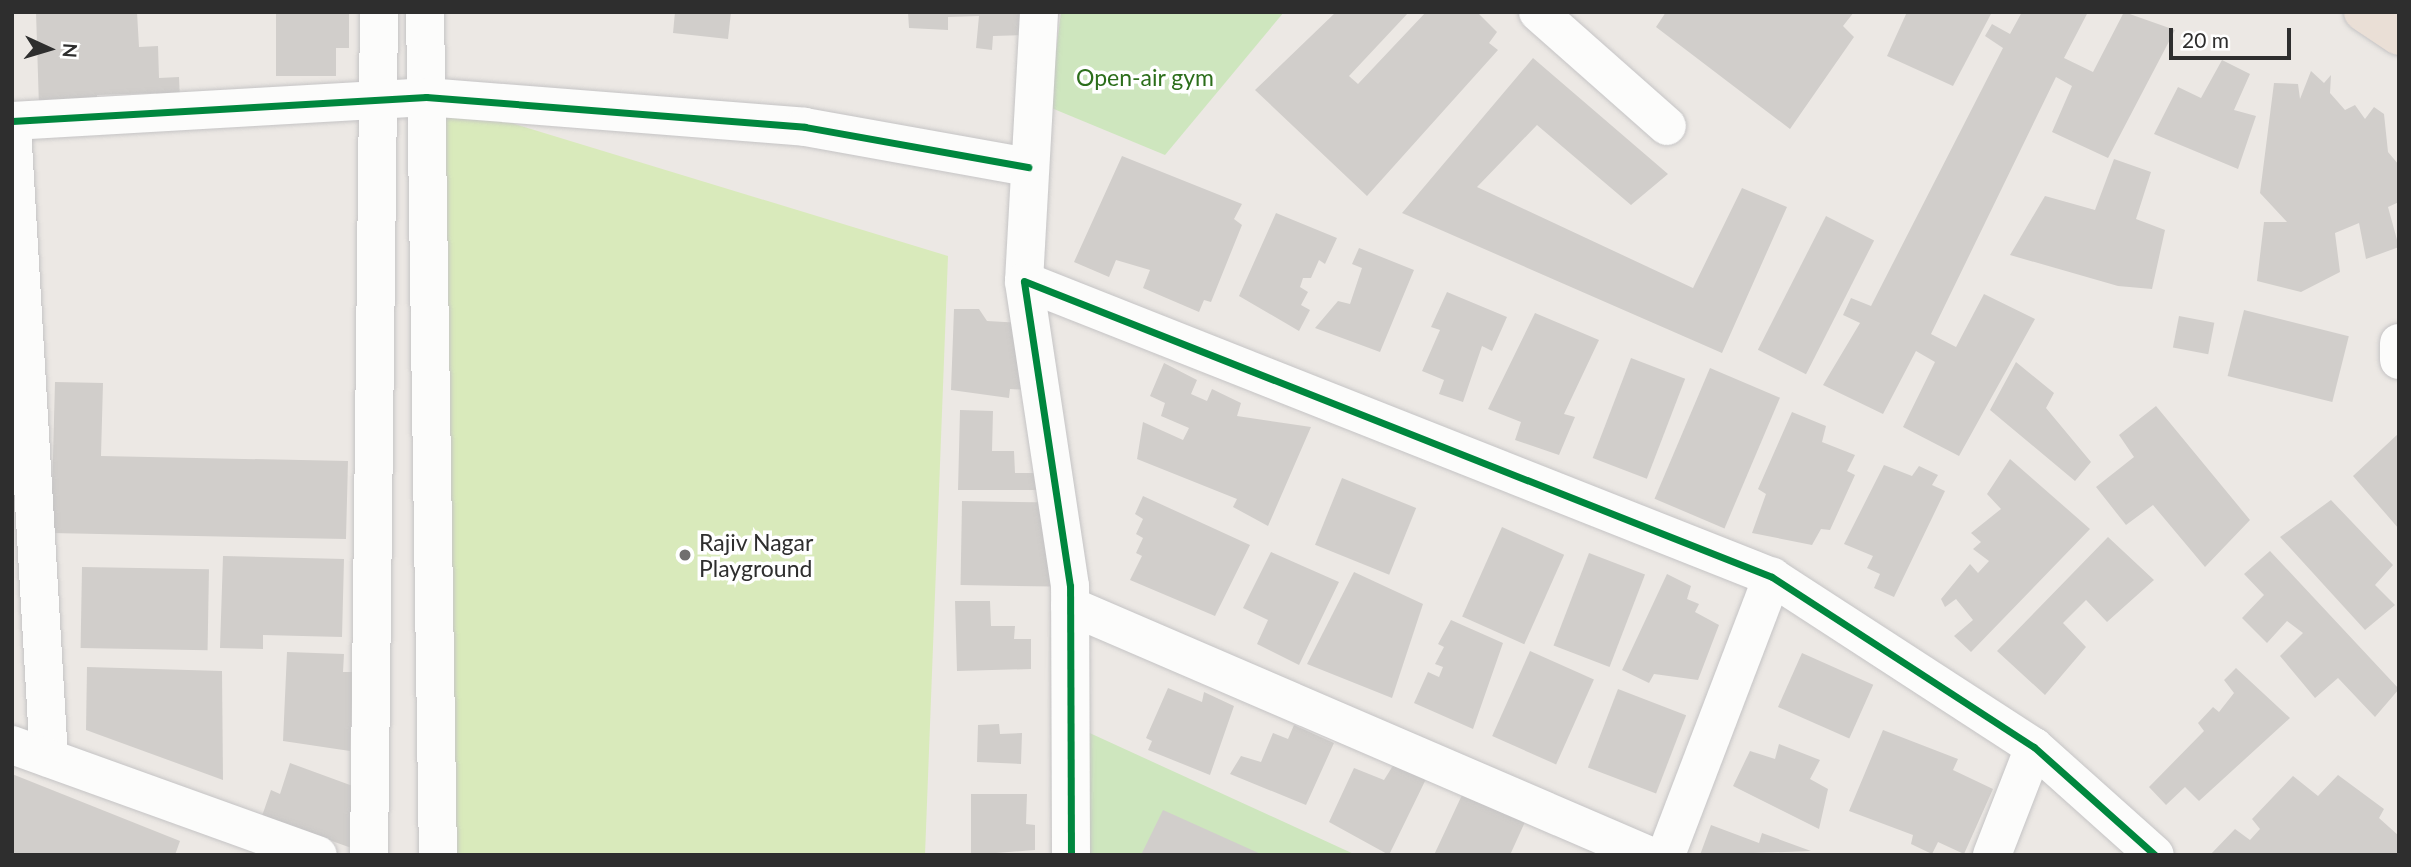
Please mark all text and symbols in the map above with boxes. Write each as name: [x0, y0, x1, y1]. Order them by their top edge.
north arrow: [14, 14, 84, 84]
scale bar: [2173, 14, 2296, 58]
text: 20 m: [2182, 27, 2229, 52]
text: N: [58, 42, 82, 59]
park label: Open-air gym: [1076, 63, 1214, 91]
place label: Rajiv Nagar Playground: [699, 528, 814, 582]
marker: Rajiv Nagar Playground: [677, 547, 693, 563]

